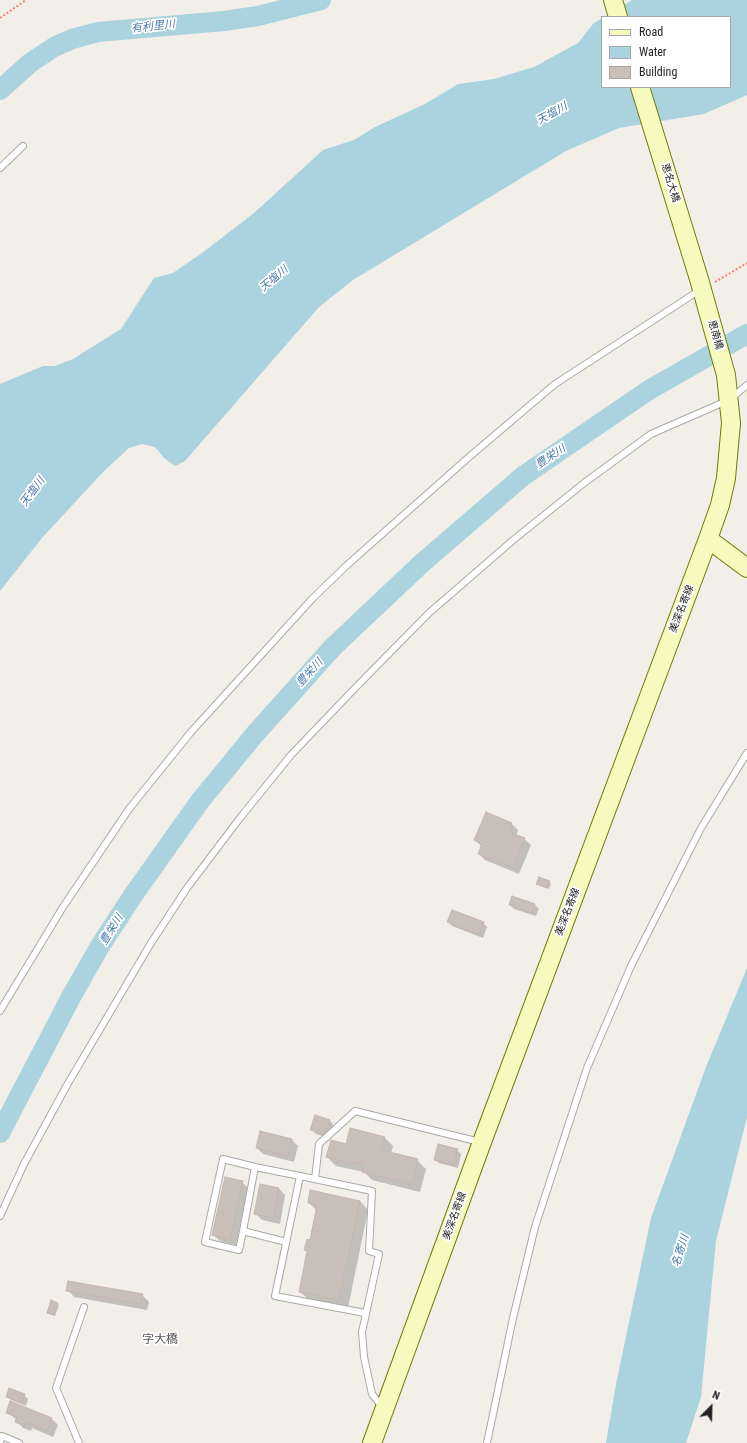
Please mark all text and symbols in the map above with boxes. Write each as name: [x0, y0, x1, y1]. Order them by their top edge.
legend: [601, 16, 731, 88]
water label: 有利里川: [130, 18, 176, 36]
text: Road: [639, 25, 663, 39]
text: Water: [639, 45, 667, 59]
text: Building: [639, 65, 677, 79]
water label: 天塩川: [534, 100, 570, 128]
street label: 恵名大橋: [658, 162, 682, 204]
water label: 天塩川: [257, 263, 291, 295]
street label: 恵南橋: [705, 319, 725, 351]
water label: 豊栄川: [534, 442, 568, 472]
water label: 天塩川: [18, 475, 48, 509]
street label: 美深名寄線: [667, 584, 697, 634]
water label: 豊栄川: [294, 656, 326, 690]
street label: 美深名寄線: [553, 887, 583, 937]
water label: 豊栄川: [98, 913, 126, 947]
street label: 美深名寄線: [441, 1190, 469, 1242]
water label: 名寄川: [670, 1233, 692, 1269]
district label: 字大橋: [142, 1333, 178, 1347]
north arrow: [691, 1387, 731, 1427]
text: N: [710, 1388, 722, 1403]

